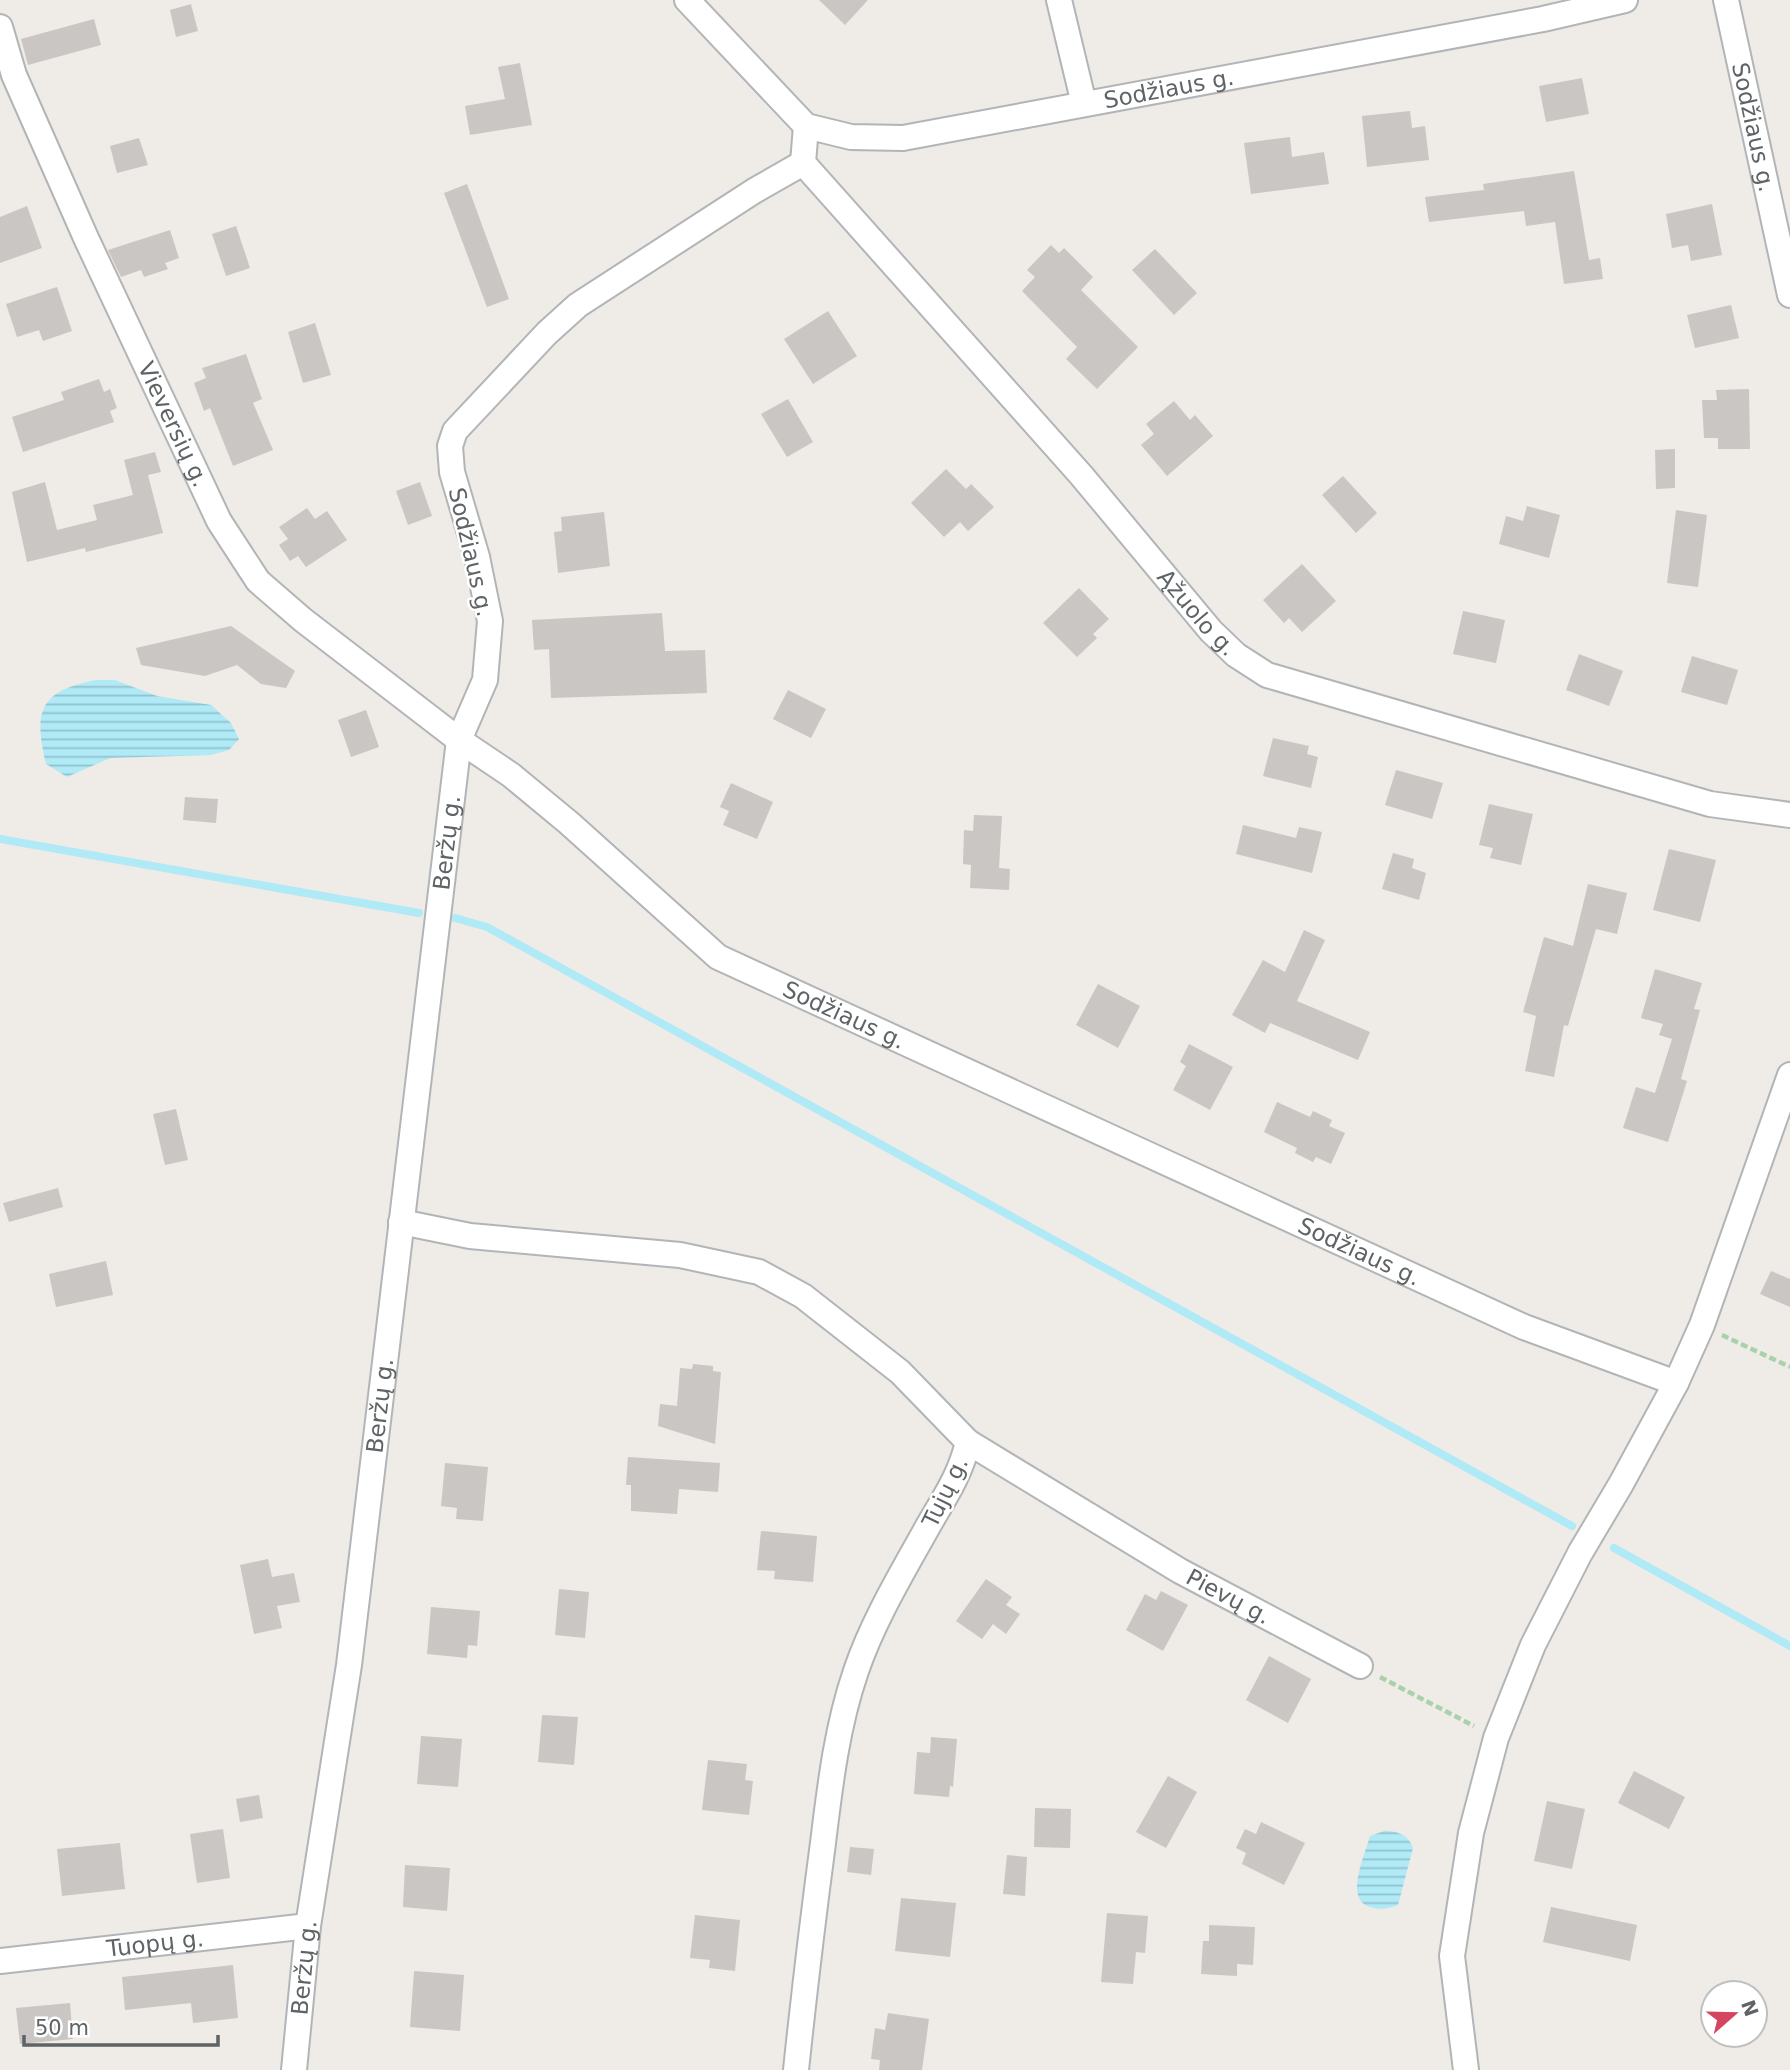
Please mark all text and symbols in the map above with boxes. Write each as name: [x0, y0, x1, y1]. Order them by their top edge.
street label: Sodžiaus g.: [1727, 60, 1780, 194]
street label: Sodžiaus g.: [1102, 64, 1236, 113]
street label: Vieversių g.: [133, 358, 214, 491]
street label: Sodžiaus g.: [444, 485, 498, 619]
street label: Ąžuolo g.: [1152, 564, 1242, 661]
street label: Beržų g.: [428, 794, 465, 892]
street label: Sodžiaus g.: [779, 976, 909, 1054]
street label: Sodžiaus g.: [1294, 1212, 1425, 1291]
street label: Beržų g.: [361, 1357, 398, 1455]
street label: Tujų g.: [916, 1452, 973, 1532]
street label: Pievų g.: [1182, 1564, 1275, 1629]
street label: Beržų g.: [286, 1918, 322, 2016]
street label: Tuopų g.: [104, 1925, 205, 1962]
north arrow: [1699, 1979, 1769, 2049]
text: N: [1737, 1997, 1763, 2019]
scale bar: [24, 2004, 219, 2048]
text: 50 m: [35, 2016, 89, 2040]

